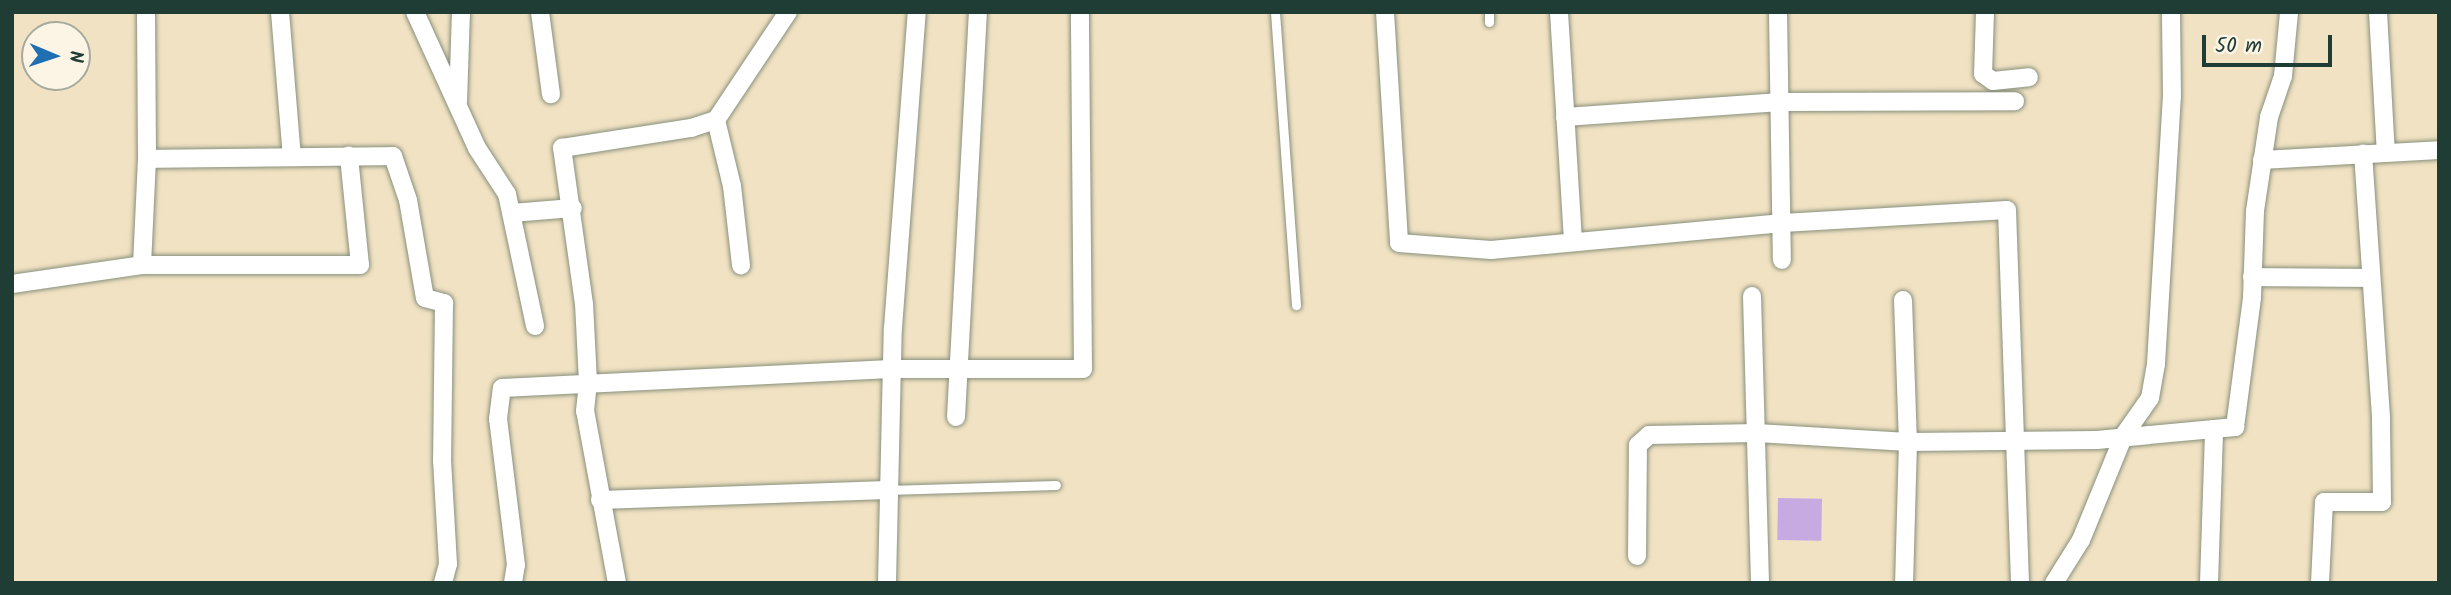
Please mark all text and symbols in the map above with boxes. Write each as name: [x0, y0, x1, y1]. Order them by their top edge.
north arrow: [21, 21, 91, 91]
scale bar: [2206, 21, 2336, 65]
text: 50 m: [2215, 30, 2262, 63]
text: N: [60, 50, 90, 63]

